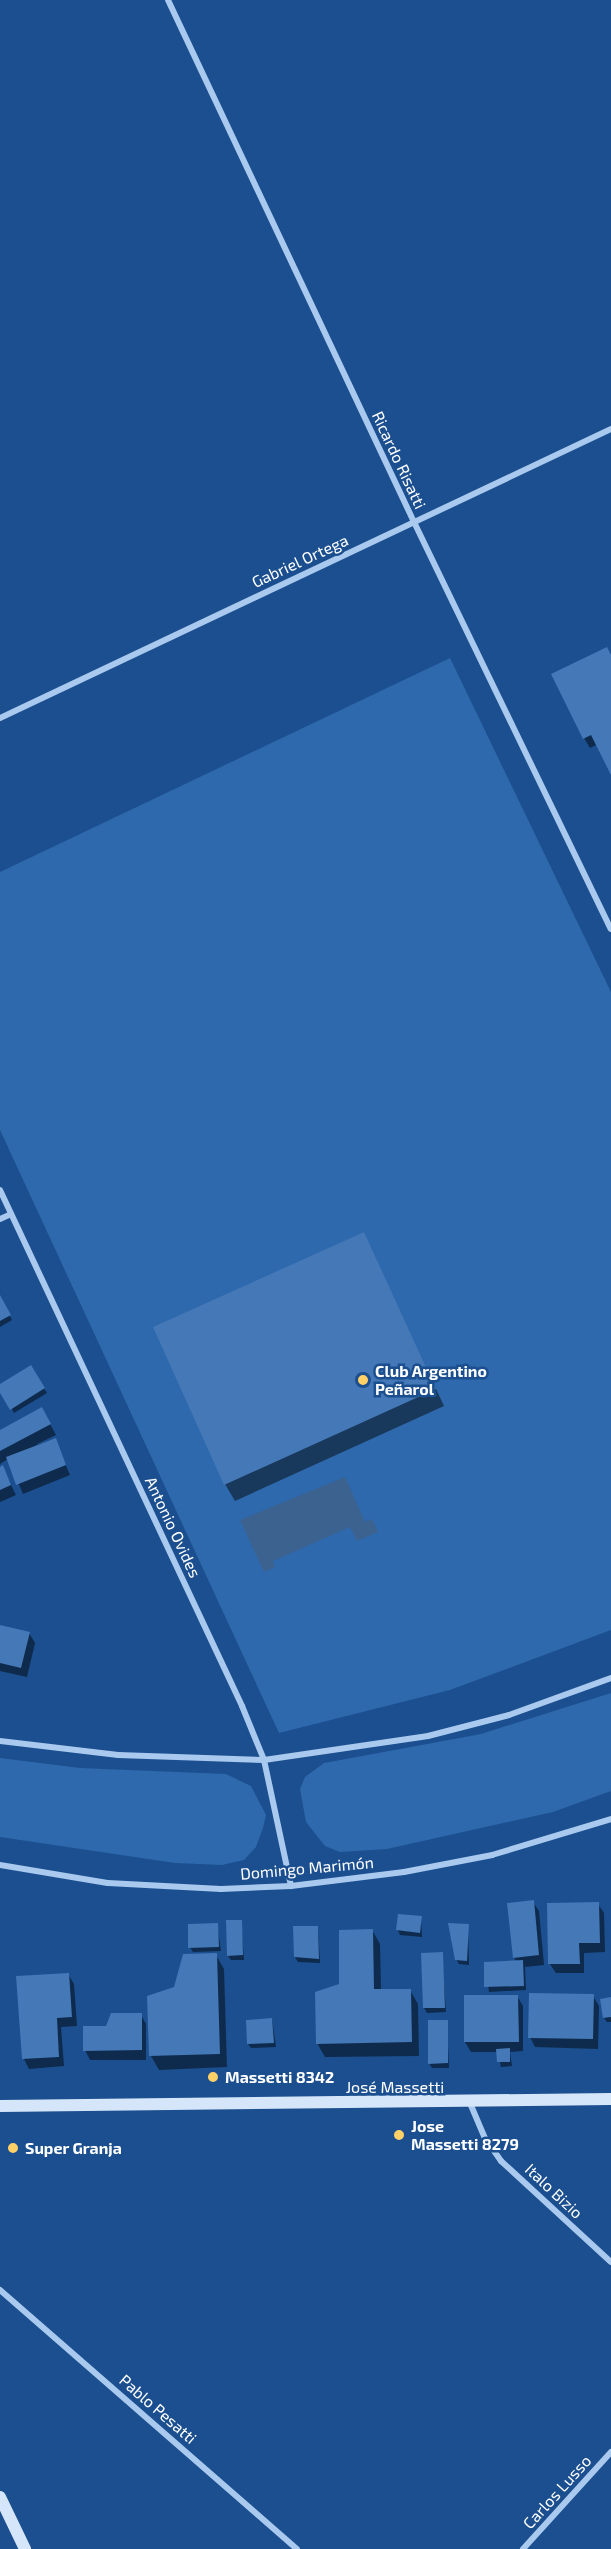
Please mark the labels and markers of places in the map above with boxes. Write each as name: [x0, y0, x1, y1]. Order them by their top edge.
place label: Club Argentino Peñarol: [375, 1361, 487, 1399]
marker: Club Argentino Peñarol: [356, 1373, 370, 1387]
place label: Massetti 8342: [225, 2067, 334, 2087]
marker: Massetti 8342: [206, 2070, 220, 2084]
place label: Jose Massetti 8279: [411, 2116, 519, 2154]
marker: Jose Massetti 8279: [392, 2128, 406, 2142]
place label: Super Granja: [25, 2138, 122, 2158]
marker: Super Granja: [6, 2141, 20, 2155]

